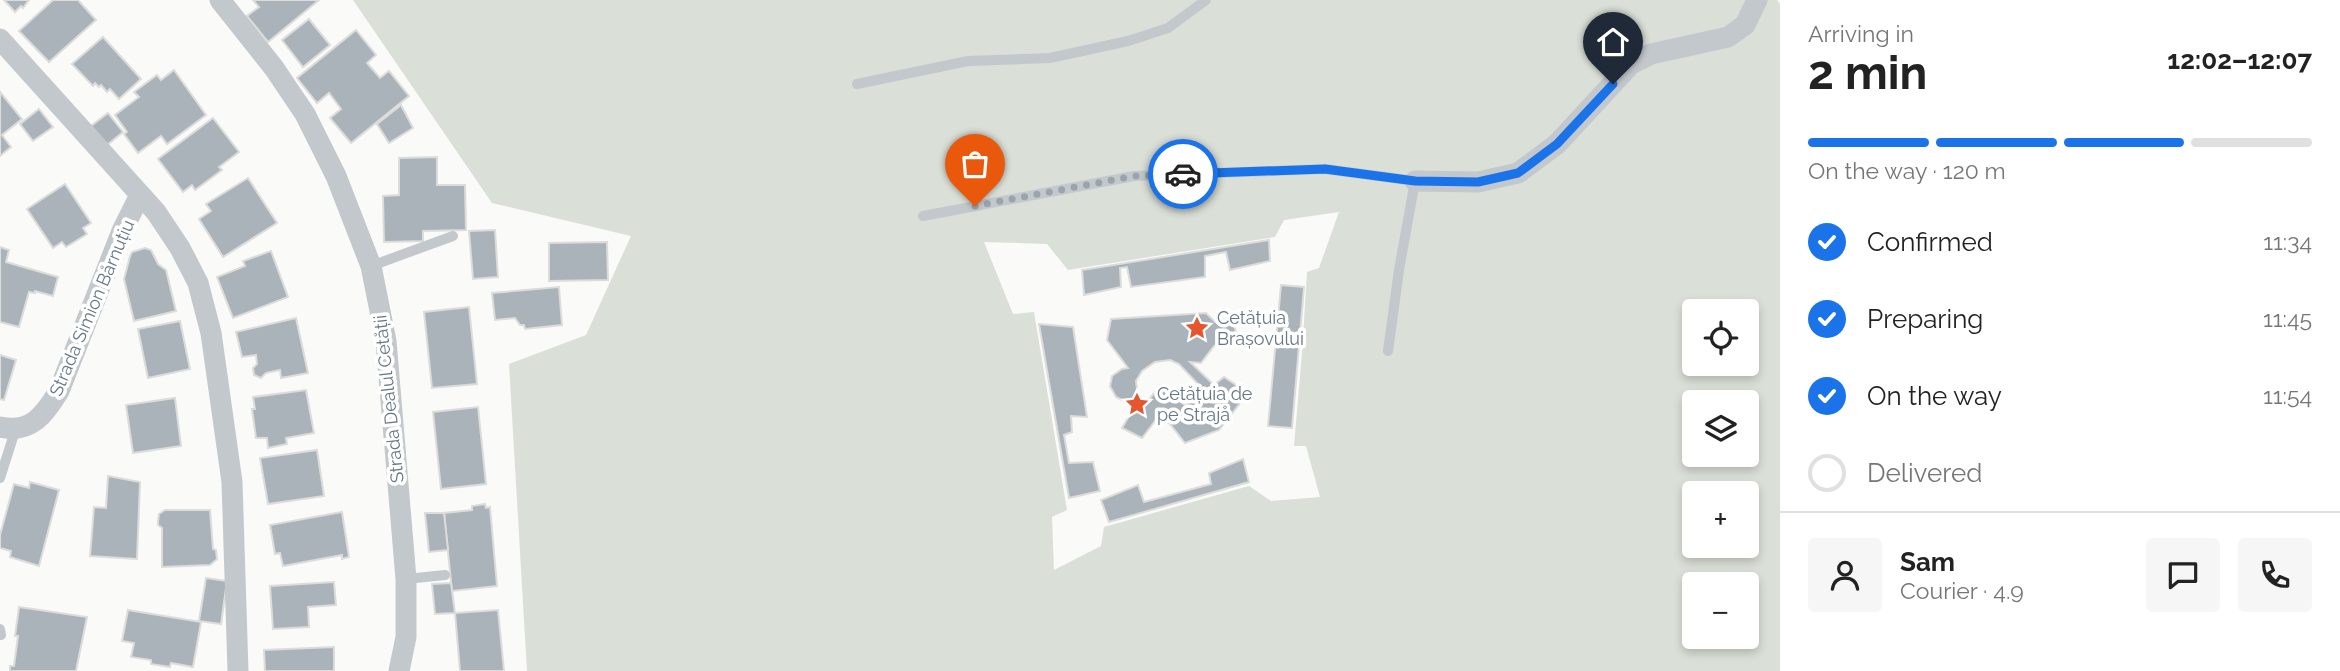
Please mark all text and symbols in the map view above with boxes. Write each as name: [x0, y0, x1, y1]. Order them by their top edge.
pin: [1583, 12.0, 1643, 84]
text: Arriving in: [1808, 20, 1914, 47]
icon: home: [1594, 23, 1632, 61]
text: 12:02–12:07: [2167, 45, 2312, 75]
text: 2 min: [1808, 46, 1927, 100]
pin: [945, 134, 1005, 206]
courier: [1148, 139, 1218, 209]
icon: bag: [956, 145, 994, 183]
icon: car: [1164, 155, 1202, 193]
text: On the way · 120 m: [1808, 157, 2006, 184]
street label: Strada Simion Bărnuțiu: [45, 216, 138, 399]
icon: check: [1808, 223, 1846, 261]
text: Confirmed: [1867, 227, 1993, 257]
text: 11:34: [2263, 228, 2312, 255]
map controls: [1682, 299, 1759, 649]
button: locate: [1682, 299, 1759, 376]
icon: check: [1808, 300, 1846, 338]
text: Preparing: [1867, 304, 1983, 334]
text: 11:45: [2263, 305, 2312, 332]
place label: Cetățuia Brașovului: [1217, 307, 1304, 349]
street label: Strada Dealul Cetății: [369, 314, 408, 484]
place icon: Cetățuia Brașovului: [1183, 314, 1211, 342]
icon: check: [1808, 377, 1846, 415]
text: On the way: [1867, 381, 2002, 411]
text: 11:54: [2263, 382, 2312, 409]
place label: Cetățuia de pe Strajă: [1157, 383, 1253, 425]
place icon: Cetățuia de pe Strajă: [1123, 390, 1151, 418]
button: layers: [1682, 390, 1759, 467]
text: Delivered: [1867, 458, 1982, 488]
button: +: [1682, 481, 1759, 558]
button: person: [1808, 538, 1882, 612]
button: chat: [2146, 538, 2220, 612]
button: phone: [2238, 538, 2312, 612]
text: Sam: [1900, 547, 1955, 577]
button: −: [1682, 572, 1759, 649]
text: Courier · 4.9: [1900, 577, 2024, 604]

